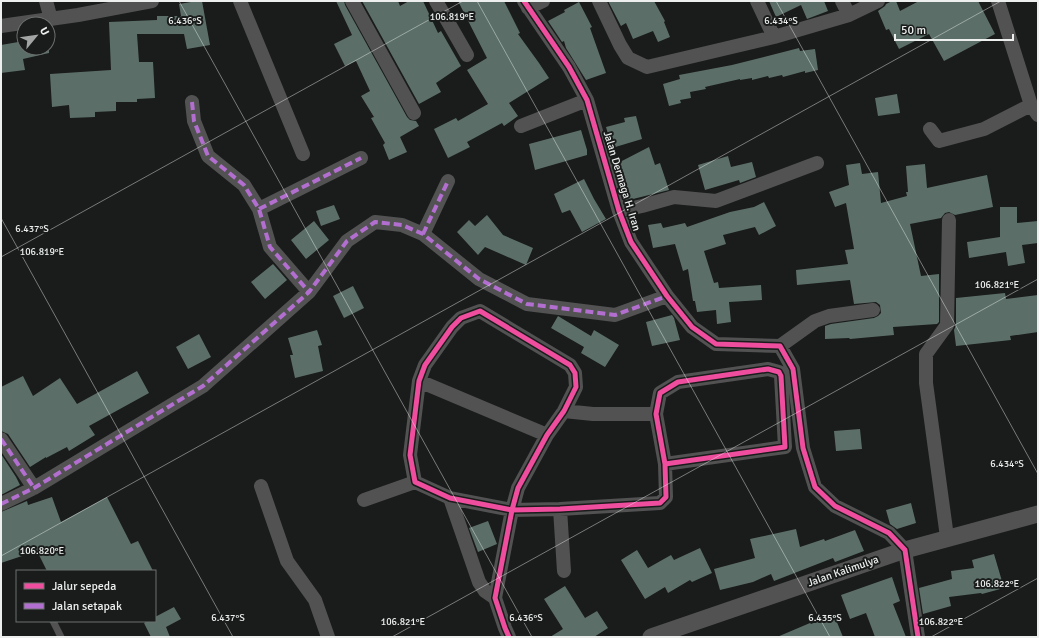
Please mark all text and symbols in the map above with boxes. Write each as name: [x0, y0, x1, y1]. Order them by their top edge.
text: 106.819°E: [430, 11, 475, 23]
text: 6.436°S: [168, 15, 202, 27]
text: 6.434°S: [764, 15, 798, 27]
north arrow: [16, 16, 56, 56]
scale bar: [895, 16, 1013, 42]
text: 50 m: [901, 23, 926, 38]
text: U: [37, 25, 52, 38]
street label: Jalan Dermaga H. Iran: [601, 129, 643, 233]
text: 6.437°S: [15, 223, 49, 235]
text: 106.819°E: [20, 246, 65, 258]
text: 106.821°E: [975, 279, 1020, 291]
text: 6.434°S: [990, 458, 1024, 470]
text: 106.820°E: [20, 545, 65, 557]
street label: Jalan Kalimulya: [806, 553, 881, 589]
legend: [16, 570, 156, 622]
text: 106.822°E: [975, 578, 1020, 590]
text: Jalur sepeda: [52, 579, 116, 594]
text: Jalan setapak: [52, 599, 122, 614]
text: 6.437°S: [211, 612, 245, 624]
text: 6.436°S: [509, 612, 543, 624]
text: 6.435°S: [808, 612, 842, 624]
text: 106.821°E: [381, 616, 426, 628]
text: 106.822°E: [919, 616, 964, 628]

